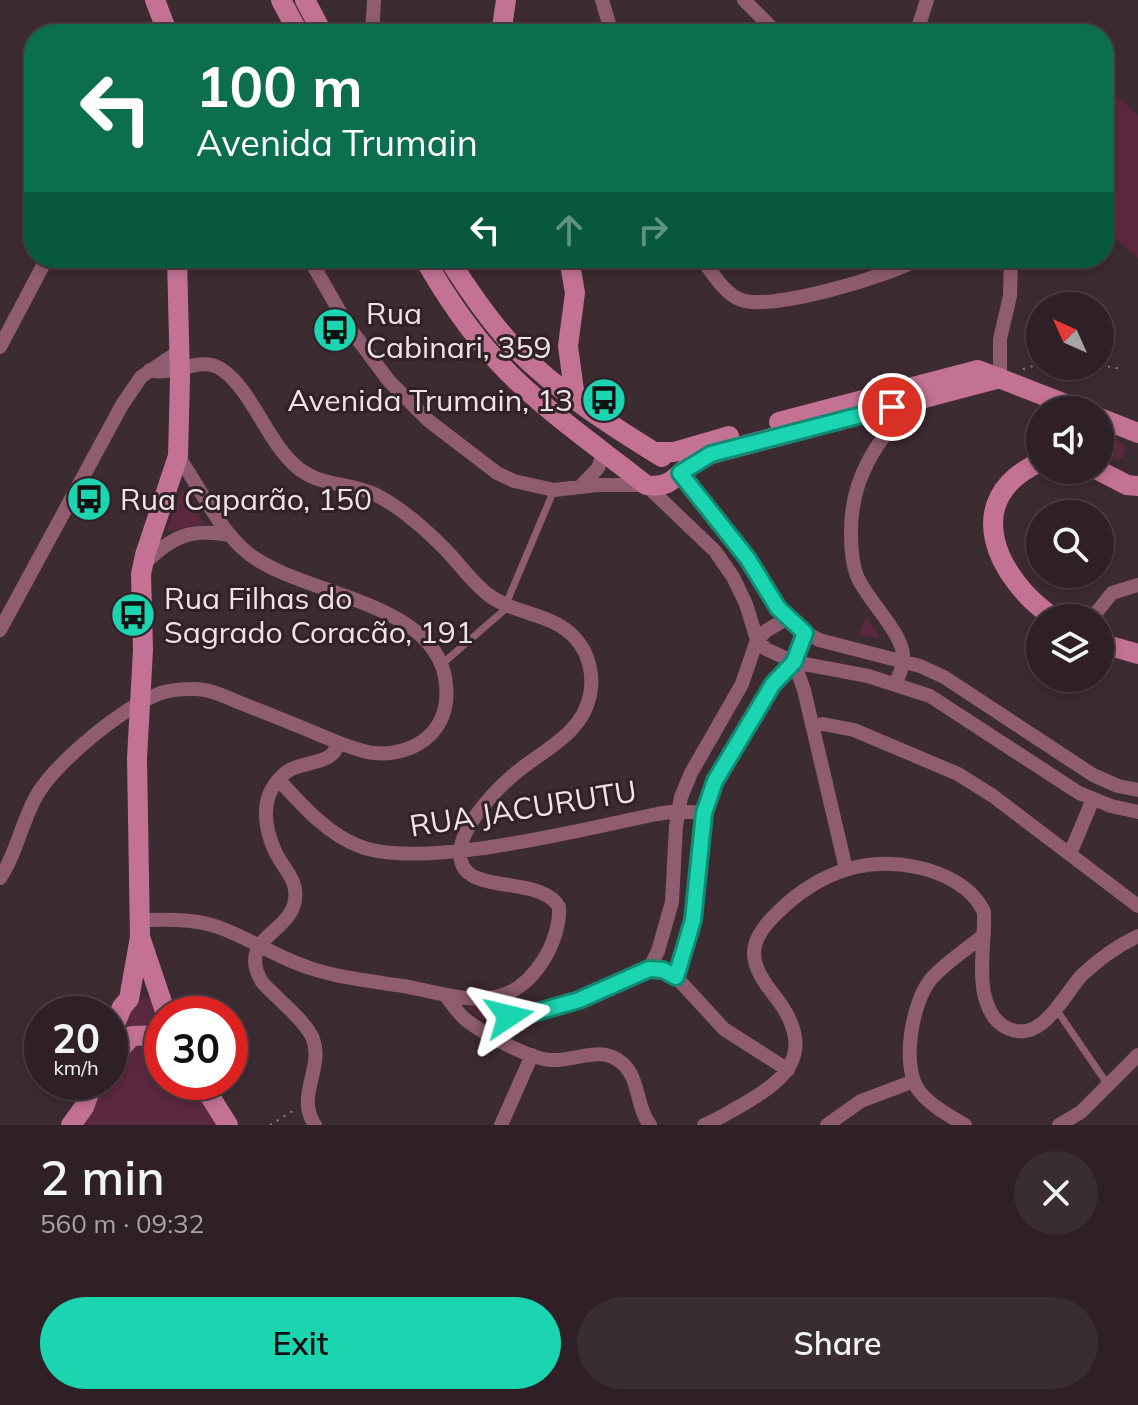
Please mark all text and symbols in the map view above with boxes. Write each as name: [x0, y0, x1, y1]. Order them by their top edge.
text: 100 m: [196, 51, 363, 121]
icon: left: [64, 56, 168, 160]
text: Avenida Trumain: [196, 120, 478, 165]
icon: left: [463, 208, 507, 252]
icon: ahead: [547, 208, 591, 252]
icon: right: [631, 208, 675, 252]
north arrow: [1026, 292, 1114, 380]
map controls: [1026, 292, 1114, 692]
place label: Rua Cabinari, 359: [366, 294, 551, 366]
bus stop icon: Rua Cabinari, 359: [311, 306, 359, 354]
pin: [858, 373, 926, 441]
bus stop icon: Avenida Trumain, 13: [580, 376, 628, 424]
place label: Avenida Trumain, 13: [287, 381, 573, 419]
icon: arrive: [870, 385, 914, 429]
button: sound: [1026, 396, 1114, 484]
bus stop icon: Rua Caparão, 150: [65, 475, 113, 523]
place label: Rua Caparão, 150: [120, 480, 372, 518]
button: search: [1026, 500, 1114, 588]
place label: Rua Filhas do Sagrado Coracão, 191: [164, 579, 474, 651]
bus stop icon: Rua Filhas do Sagrado Coracão, 191: [109, 591, 157, 639]
button: layers: [1026, 604, 1114, 692]
street label: RUA JACURUTU: [407, 771, 639, 845]
position arrow: [467, 974, 551, 1058]
speed limit sign: 30: [144, 996, 248, 1100]
text: 20: [52, 1013, 100, 1063]
text: km/h: [53, 1055, 99, 1080]
text: 2 min: [40, 1147, 165, 1207]
button: close: [1014, 1151, 1098, 1235]
text: 560 m · 09:32: [40, 1207, 204, 1240]
button: Exit: [40, 1297, 561, 1389]
button: Share: [577, 1297, 1098, 1389]

